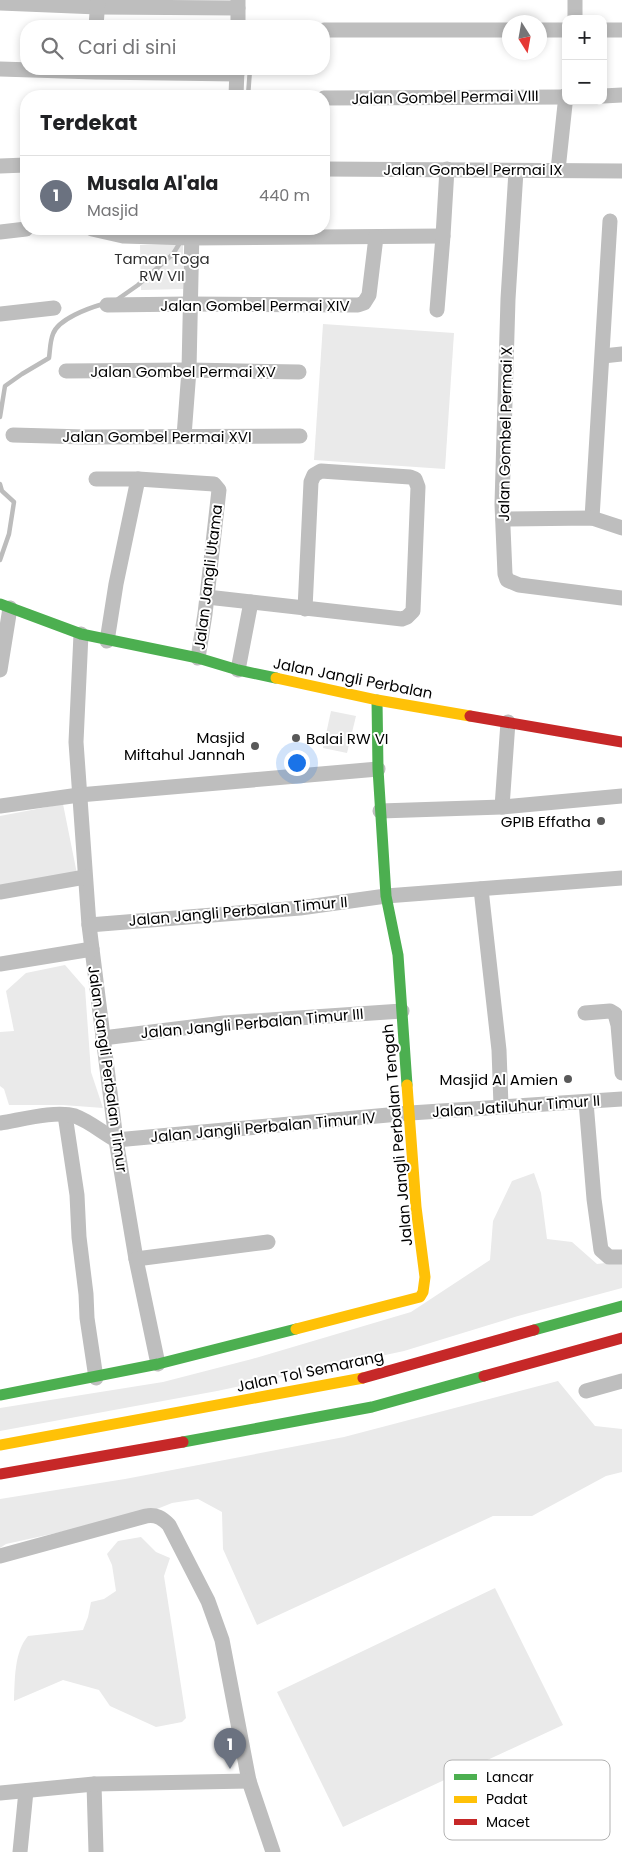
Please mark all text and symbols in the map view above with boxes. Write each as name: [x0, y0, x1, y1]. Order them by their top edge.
north arrow: [502, 15, 547, 60]
map controls: [562, 15, 607, 105]
button: +: [562, 15, 607, 60]
search box: [20, 20, 330, 75]
icon: search: [38, 34, 66, 62]
text: Cari di sini: [78, 34, 176, 61]
button: −: [562, 60, 607, 105]
street label: Jalan Gombel Permai VIII: [351, 85, 539, 109]
text: Terdekat: [40, 108, 137, 137]
street label: Jalan Gombel Permai IX: [383, 159, 563, 180]
text: Musala Al'ala: [87, 170, 219, 197]
text: 1: [53, 184, 59, 207]
text: 440 m: [259, 184, 310, 207]
text: Masjid: [87, 199, 139, 222]
park label: Taman Toga RW VII: [114, 248, 210, 286]
street label: Jalan Gombel Permai XIV: [160, 295, 350, 316]
street label: Jalan Gombel Permai X: [493, 346, 517, 522]
street label: Jalan Gombel Permai XV: [90, 361, 276, 382]
street label: Jalan Gombel Permai XVI: [62, 426, 252, 447]
street label: Jalan Jangli Utama: [189, 503, 227, 651]
street label: Jalan Jangli Perbalan: [271, 652, 435, 704]
place label: Masjid Miftahul Jannah: [124, 727, 245, 765]
place label: Balai RW VI: [306, 728, 388, 749]
marker: Balai RW VI: [290, 732, 302, 744]
marker: Masjid Miftahul Jannah: [249, 740, 261, 752]
your location: [284, 750, 310, 776]
place label: GPIB Effatha: [501, 811, 591, 832]
marker: GPIB Effatha: [595, 815, 607, 827]
street label: Jalan Jangli Perbalan Timur II: [128, 891, 348, 931]
street label: Jalan Jangli Perbalan Timur: [83, 964, 133, 1174]
street label: Jalan Jangli Perbalan Timur III: [140, 1003, 364, 1043]
street label: Jalan Jangli Perbalan Tengah: [377, 1023, 417, 1247]
place label: Masjid Al Amien: [440, 1069, 558, 1090]
marker: Masjid Al Amien: [562, 1073, 574, 1085]
street label: Jalan Jatiluhur Timur II: [431, 1090, 601, 1122]
street label: Jalan Jangli Perbalan Timur IV: [149, 1107, 377, 1147]
street label: Jalan Tol Semarang: [234, 1345, 386, 1397]
pin: 1: [214, 1728, 246, 1769]
legend: [444, 1760, 610, 1840]
text: Lancar: [486, 1767, 534, 1787]
text: Padat: [486, 1789, 528, 1809]
text: Macet: [486, 1812, 530, 1832]

